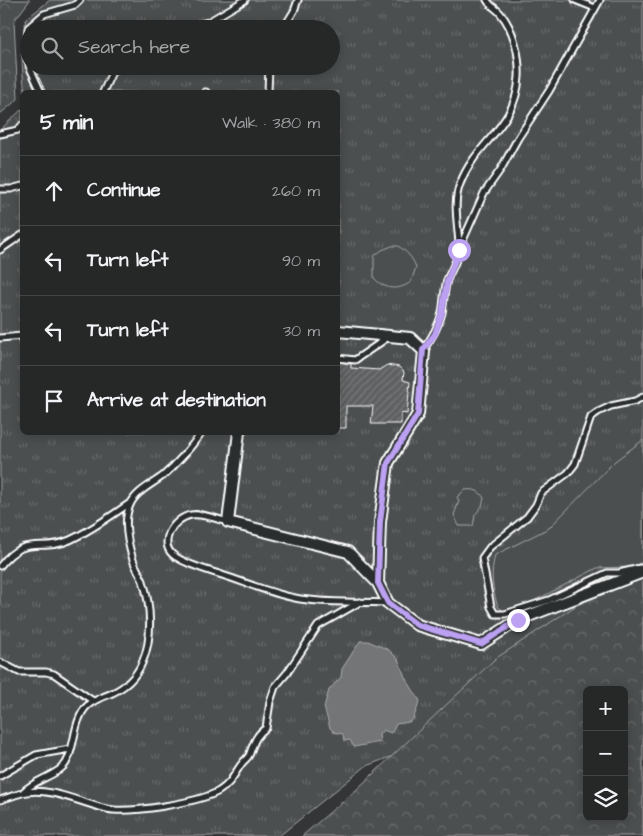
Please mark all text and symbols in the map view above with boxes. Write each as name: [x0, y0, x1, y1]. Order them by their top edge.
search box: [20, 20, 340, 75]
icon: search: [38, 34, 66, 62]
text: Search here: [78, 34, 190, 61]
text: 5 min: [40, 108, 93, 137]
text: Walk · 380 m: [222, 112, 320, 134]
icon: ahead: [40, 177, 68, 205]
text: Continue: [87, 177, 161, 204]
text: 260 m: [272, 180, 320, 202]
route start: [448, 239, 471, 262]
icon: left: [40, 247, 68, 275]
text: Turn left: [87, 247, 168, 274]
text: 90 m: [282, 250, 320, 272]
icon: left: [40, 317, 68, 345]
text: Turn left: [87, 317, 168, 344]
text: 30 m: [283, 320, 320, 342]
icon: arrive: [40, 387, 68, 415]
text: Arrive at destination: [87, 387, 266, 414]
route end: [507, 609, 530, 632]
map controls: [583, 686, 628, 821]
button: +: [583, 686, 628, 731]
button: −: [583, 731, 628, 776]
button: layers: [583, 776, 628, 821]

